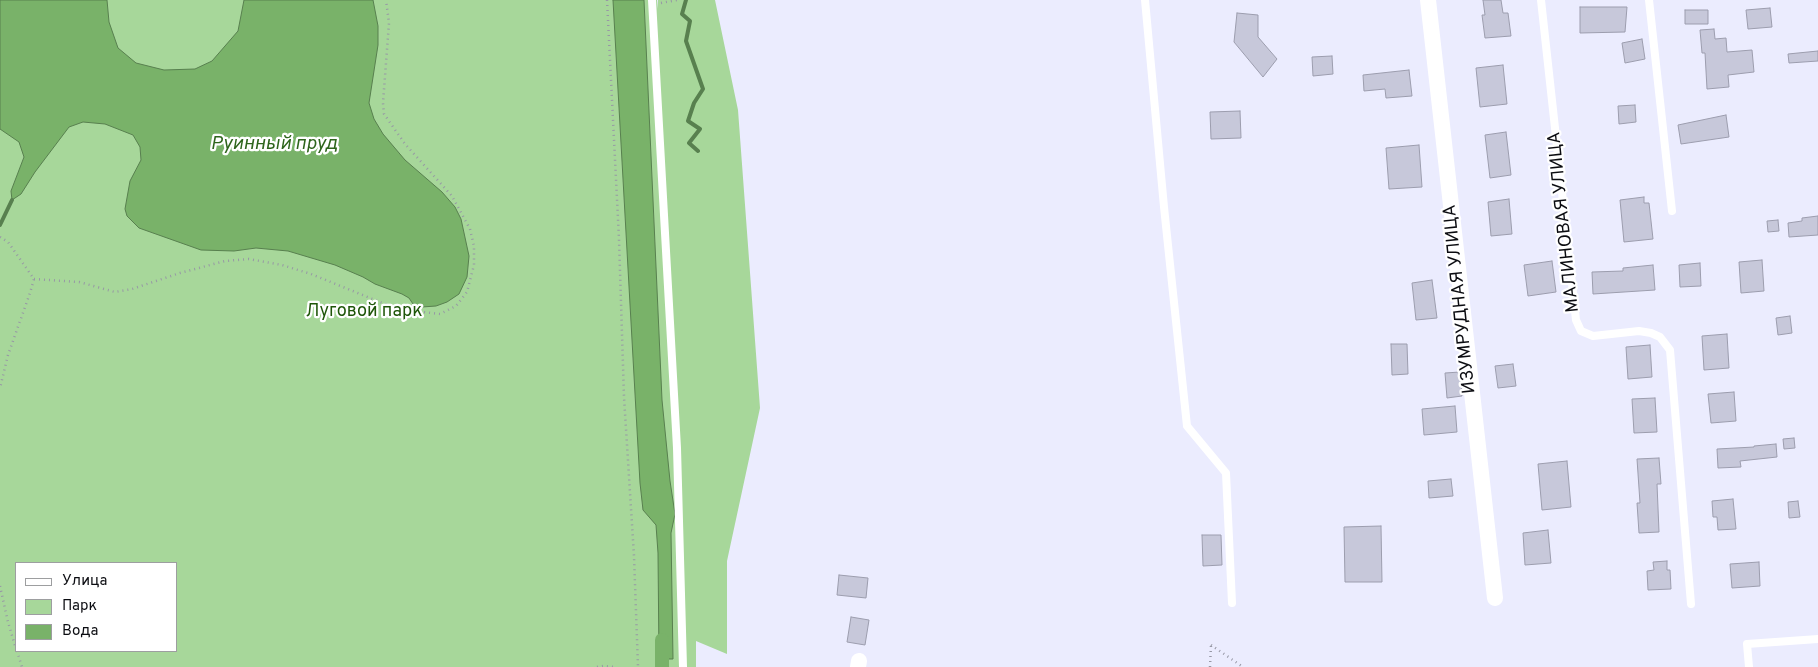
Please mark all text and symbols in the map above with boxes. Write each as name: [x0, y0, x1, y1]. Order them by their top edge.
street label: МАЛИНОВАЯ УЛИЦА: [1545, 131, 1585, 313]
water label: Руинный пруд: [210, 134, 338, 156]
street label: ИЗУМРУДНАЯ УЛИЦА: [1440, 203, 1482, 395]
park label: Луговой парк: [305, 301, 423, 323]
legend: [15, 562, 178, 652]
text: Улица: [62, 572, 107, 591]
text: Парк: [62, 597, 97, 616]
text: Вода: [62, 622, 98, 641]

